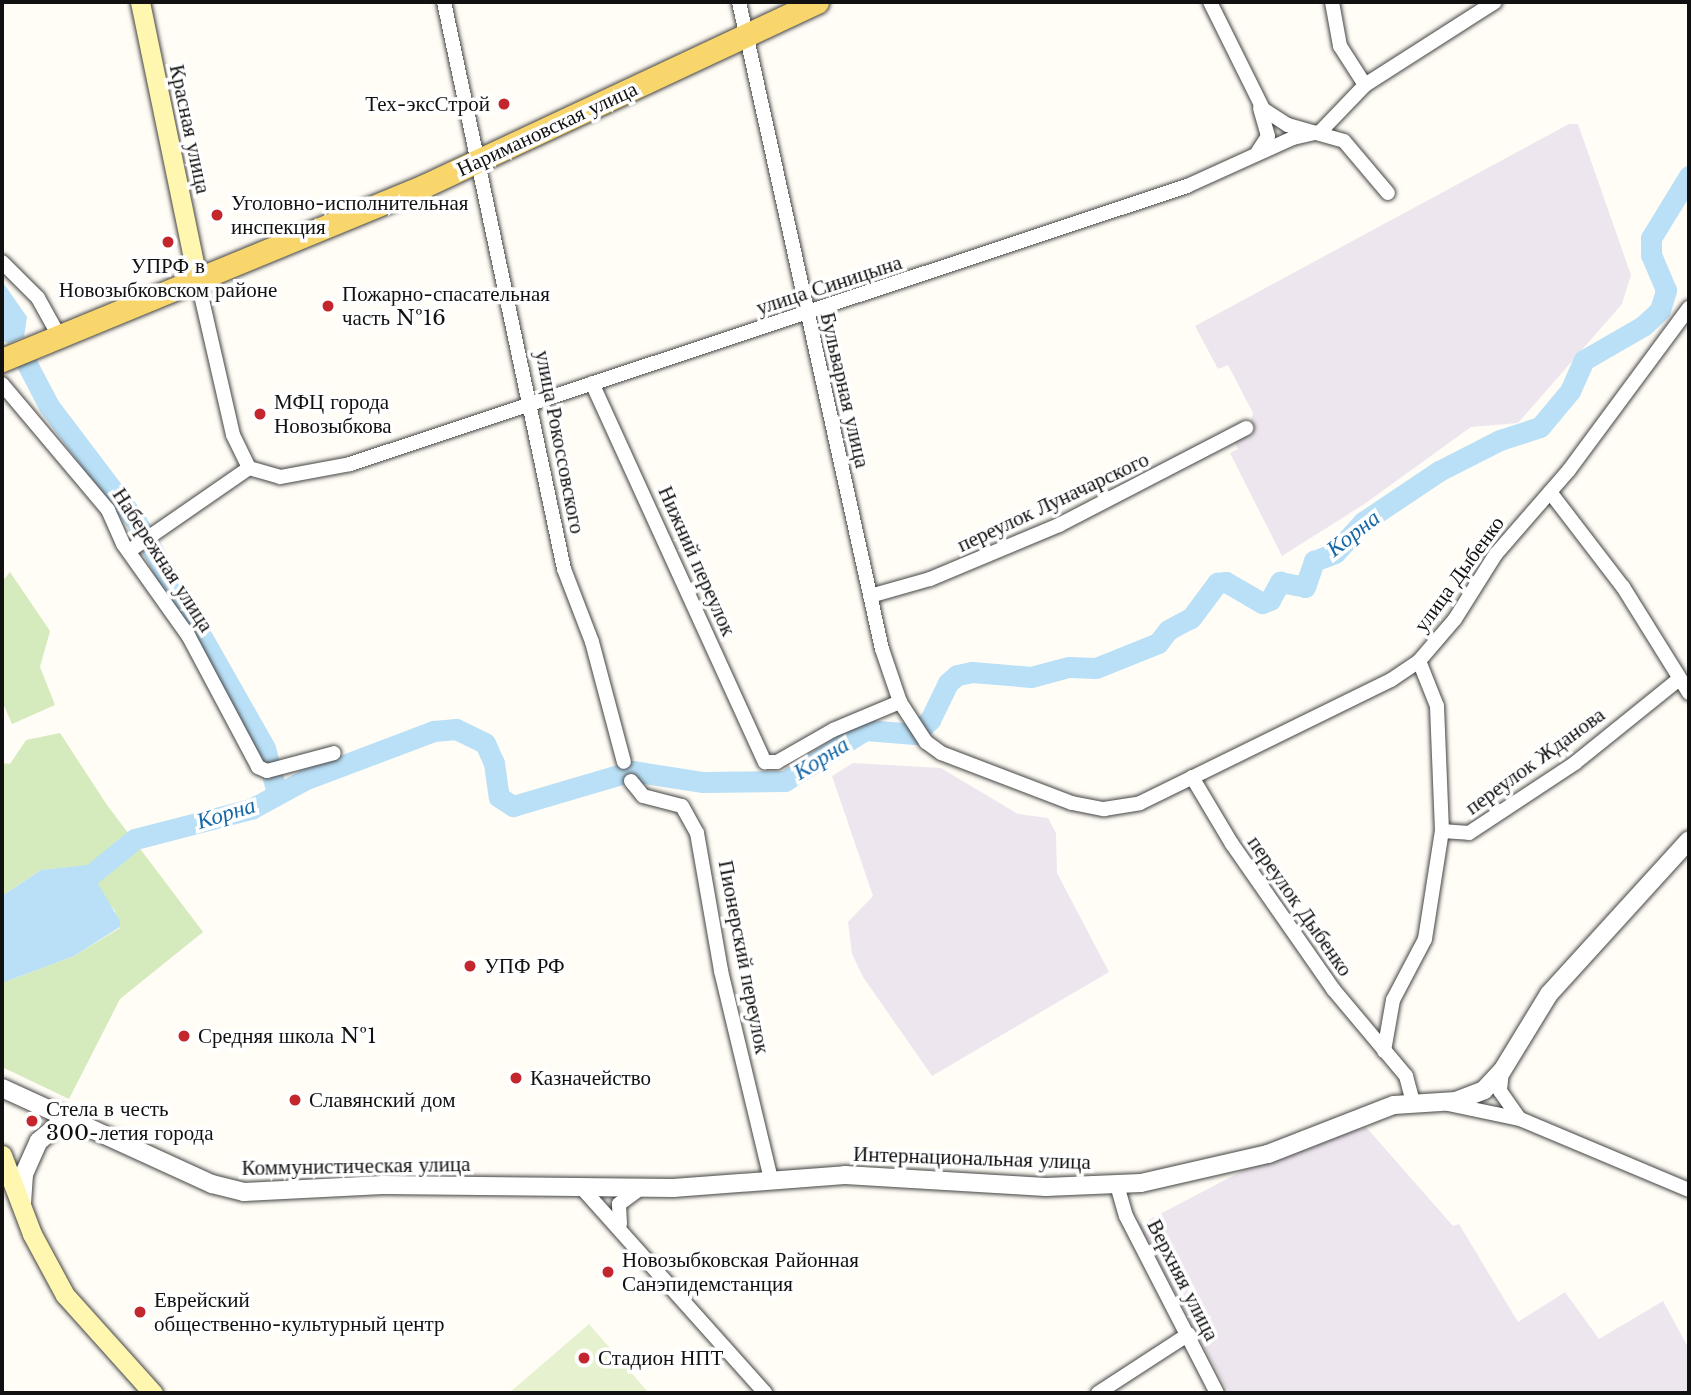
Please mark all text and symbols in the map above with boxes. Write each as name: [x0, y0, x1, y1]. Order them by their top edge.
street label: Красная улица: [164, 62, 216, 196]
street label: Наримановская улица: [453, 76, 641, 182]
place label: Тех-эксСтрой: [365, 91, 490, 117]
marker: Тех-эксСтрой: [496, 96, 512, 112]
place label: Уголовно-исполнительная инспекция: [231, 190, 468, 240]
marker: Уголовно-исполнительная инспекция: [209, 207, 225, 223]
marker: УПРФ в Новозыбковском районе: [160, 234, 176, 250]
street label: улица Синицына: [753, 250, 905, 320]
place label: УПРФ в Новозыбковском районе: [59, 253, 277, 303]
place label: Пожарно-спасательная часть №16: [342, 281, 550, 331]
marker: Пожарно-спасательная часть №16: [320, 298, 336, 314]
street label: Бульварная улица: [815, 310, 875, 470]
street label: улица Рокоссовского: [530, 348, 590, 536]
place label: МФЦ города Новозыбкова: [274, 389, 392, 439]
marker: МФЦ города Новозыбкова: [252, 406, 268, 422]
street label: переулок Луначарского: [953, 447, 1153, 557]
street label: Нижний переулок: [653, 482, 741, 640]
street label: Набережная улица: [107, 483, 219, 637]
water label: Корна: [1321, 504, 1385, 562]
street label: улица Дыбенко: [1409, 511, 1509, 637]
street label: переулок Жданова: [1460, 702, 1610, 820]
water label: Корна: [788, 730, 854, 786]
water label: Корна: [193, 791, 259, 835]
street label: переулок Дыбенко: [1242, 831, 1358, 981]
street label: Пионерский переулок: [713, 858, 775, 1056]
place label: УПФ РФ: [484, 953, 565, 979]
marker: УПФ РФ: [462, 958, 478, 974]
place label: Средняя школа №1: [198, 1023, 377, 1049]
marker: Средняя школа №1: [176, 1028, 192, 1044]
place label: Казначейство: [530, 1065, 651, 1091]
marker: Казначейство: [508, 1070, 524, 1086]
place label: Славянский дом: [309, 1087, 455, 1113]
marker: Славянский дом: [287, 1092, 303, 1108]
place label: Стела в честь 300-летия города: [46, 1096, 214, 1146]
marker: Стела в честь 300-летия города: [24, 1113, 40, 1129]
street label: Интернациональная улица: [853, 1141, 1091, 1175]
street label: Коммунистическая улица: [241, 1151, 471, 1181]
street label: Верхняя улица: [1142, 1215, 1224, 1345]
place label: Новозыбковская Районная Санэпидемстанция: [622, 1247, 859, 1297]
marker: Новозыбковская Районная Санэпидемстанция: [600, 1264, 616, 1280]
place label: Еврейский общественно-культурный центр: [154, 1287, 444, 1337]
marker: Еврейский общественно-культурный центр: [132, 1304, 148, 1320]
place label: Стадион НПТ: [598, 1345, 723, 1371]
marker: Стадион НПТ: [576, 1350, 592, 1366]

